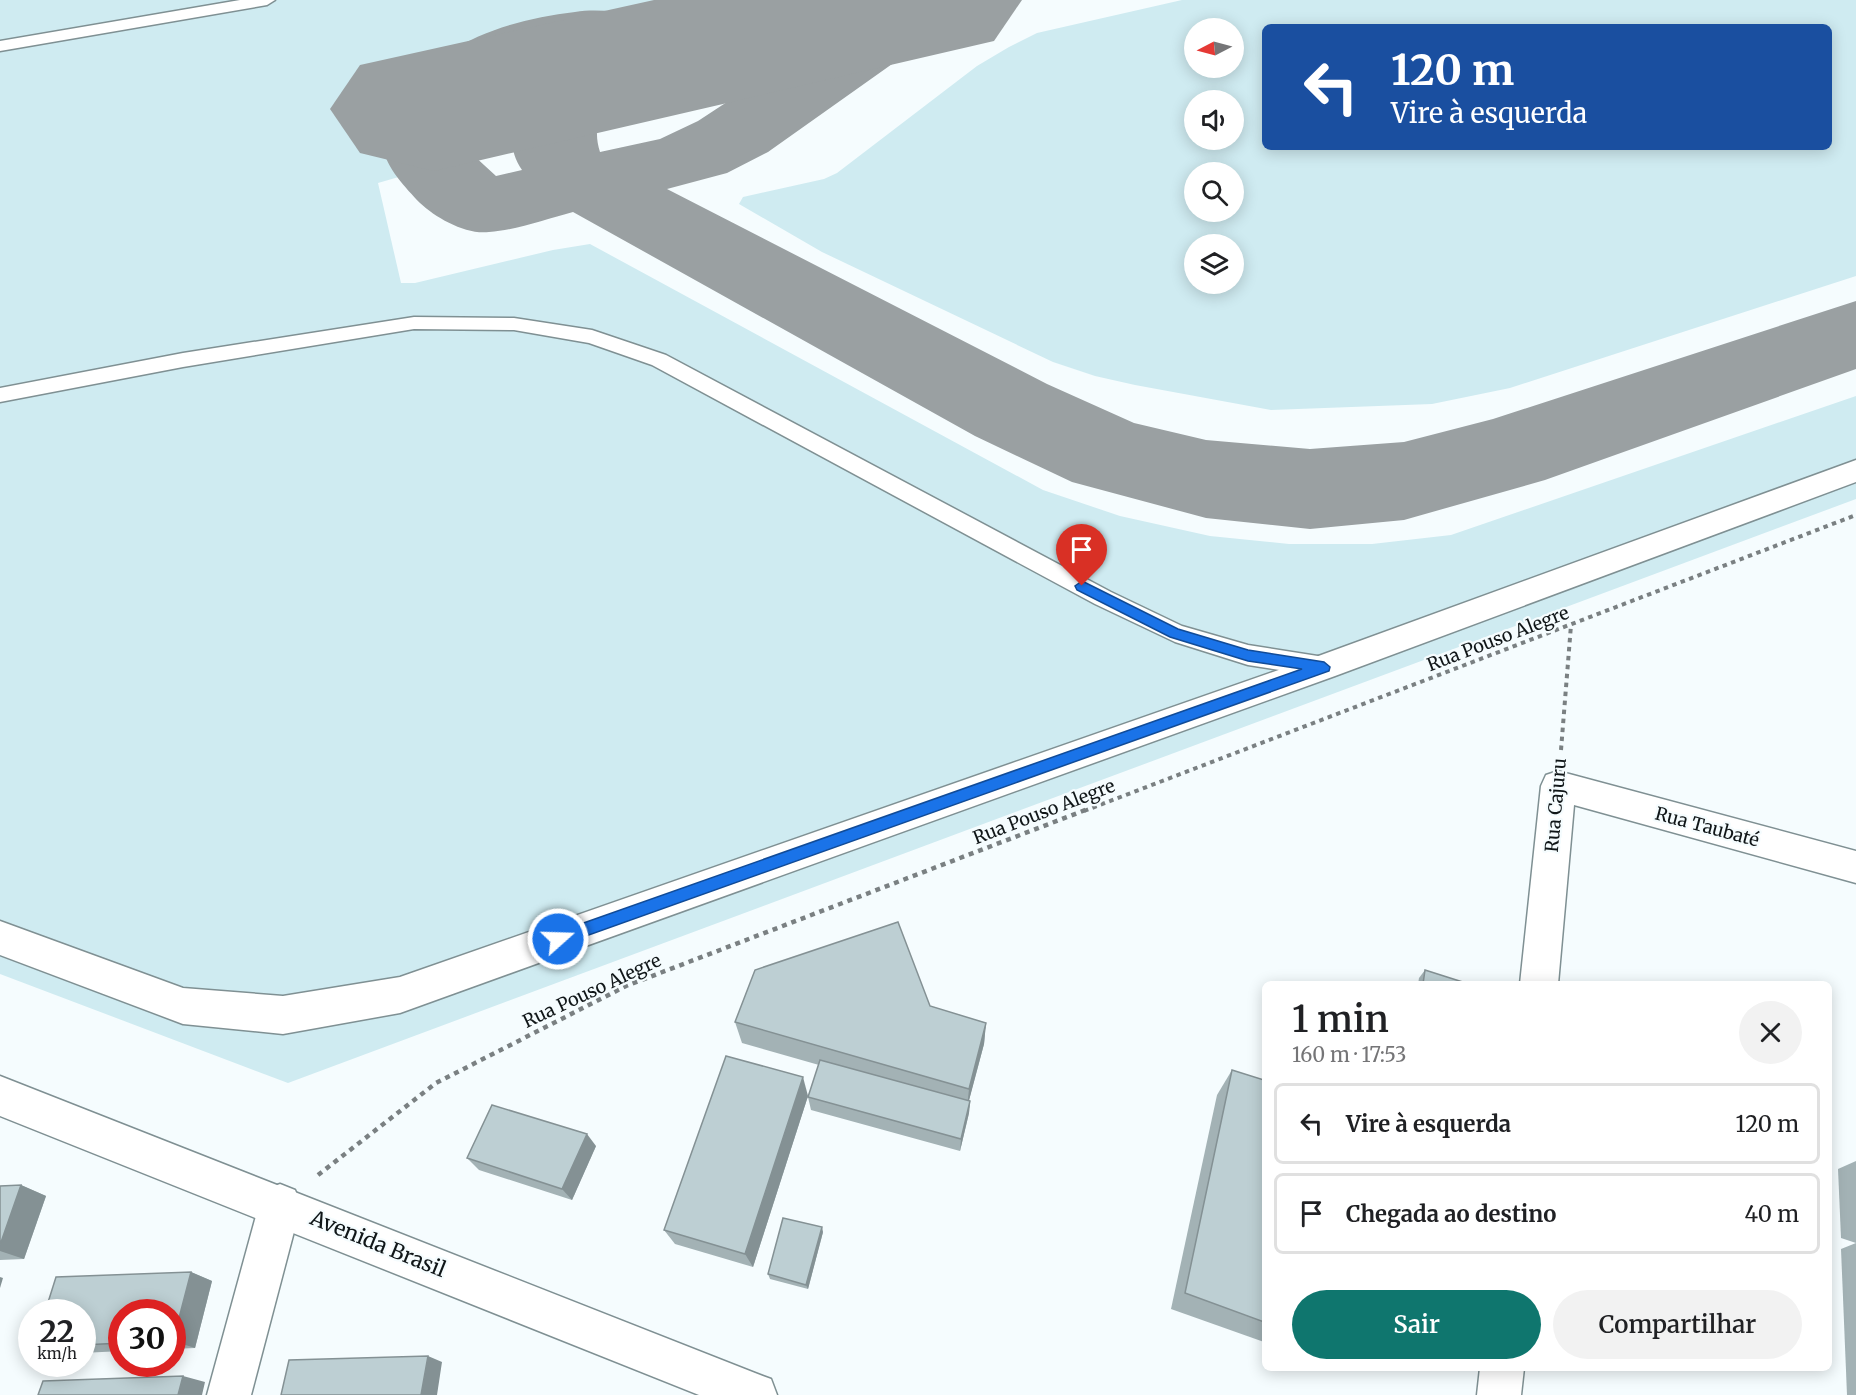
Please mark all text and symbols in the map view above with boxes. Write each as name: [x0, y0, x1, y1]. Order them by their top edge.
north arrow: [1184, 18, 1244, 78]
map controls: [1184, 18, 1244, 294]
text: 120 m: [1391, 44, 1514, 96]
icon: left: [1292, 48, 1370, 126]
button: sound: [1184, 90, 1244, 150]
text: Vire à esquerda: [1391, 96, 1587, 130]
button: search: [1184, 162, 1244, 222]
button: layers: [1184, 234, 1244, 294]
pin: [1056, 524, 1107, 586]
icon: arrive: [1065, 533, 1098, 566]
street label: Rua Pouso Alegre: [1424, 601, 1572, 676]
street label: Rua Cajuru: [1540, 757, 1571, 853]
street label: Rua Pouso Alegre: [970, 774, 1118, 849]
street label: Rua Taubaté: [1653, 802, 1762, 851]
position arrow: [526, 907, 590, 971]
street label: Rua Pouso Alegre: [519, 948, 665, 1033]
text: 1 min: [1292, 997, 1389, 1042]
button: close: [1739, 1001, 1802, 1064]
text: 160 m · 17:53: [1292, 1042, 1406, 1067]
icon: left: [1295, 1107, 1328, 1140]
text: Vire à esquerda: [1346, 1110, 1511, 1138]
text: 120 m: [1735, 1110, 1799, 1138]
icon: arrive: [1295, 1197, 1328, 1230]
text: Chegada ao destino: [1346, 1200, 1556, 1228]
text: 40 m: [1744, 1200, 1799, 1228]
street label: Avenida Brasil: [306, 1204, 450, 1283]
button: Sair: [1292, 1290, 1541, 1359]
button: Compartilhar: [1553, 1290, 1802, 1359]
speed limit sign: 30: [108, 1299, 186, 1377]
text: 22: [40, 1312, 74, 1350]
text: km/h: [37, 1344, 77, 1363]

